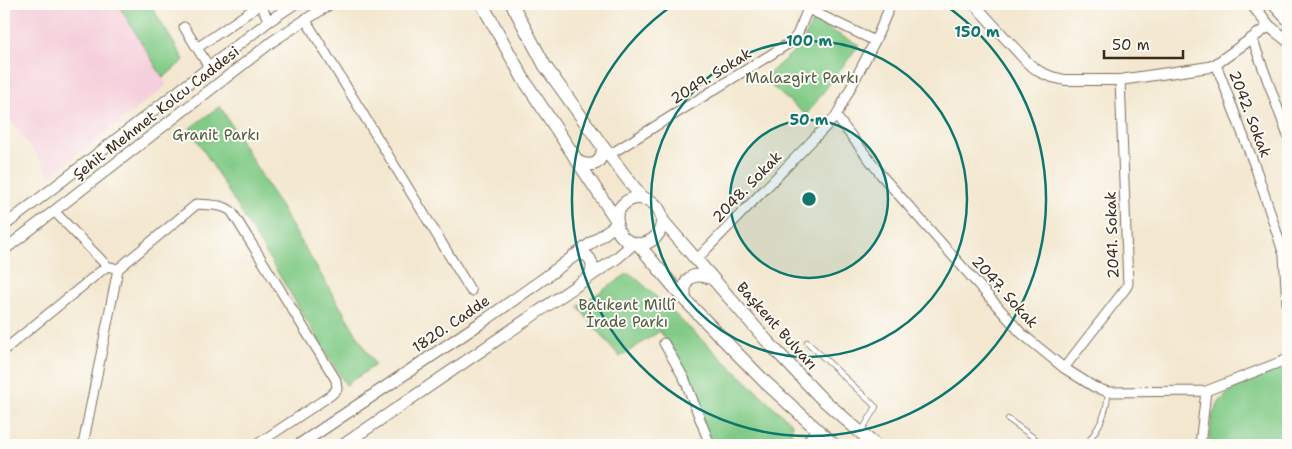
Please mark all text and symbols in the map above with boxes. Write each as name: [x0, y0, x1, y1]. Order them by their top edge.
text: 150 m: [954, 22, 1000, 42]
scale bar: [1104, 28, 1183, 60]
text: 100 m: [786, 31, 832, 51]
text: 50 m: [1112, 35, 1150, 55]
street label: Şehit Mehmet Kolcu Caddesi: [69, 42, 243, 184]
street label: 2049. Sokak: [667, 43, 755, 109]
park label: Malazgirt Parkı: [745, 68, 859, 88]
street label: 2042. Sokak: [1224, 68, 1276, 160]
text: 50 m: [790, 110, 829, 130]
park label: Granit Parkı: [172, 125, 260, 145]
street label: 2048. Sokak: [708, 147, 786, 227]
centre of rings: [800, 190, 818, 208]
street label: 2041. Sokak: [1100, 191, 1124, 279]
street label: 2047. Sokak: [967, 252, 1043, 332]
street label: Başkent Bulvarı: [732, 278, 822, 374]
street label: 1820. Cadde: [408, 291, 494, 357]
park label: Batıkent Millî İrade Parkı: [578, 295, 676, 332]

